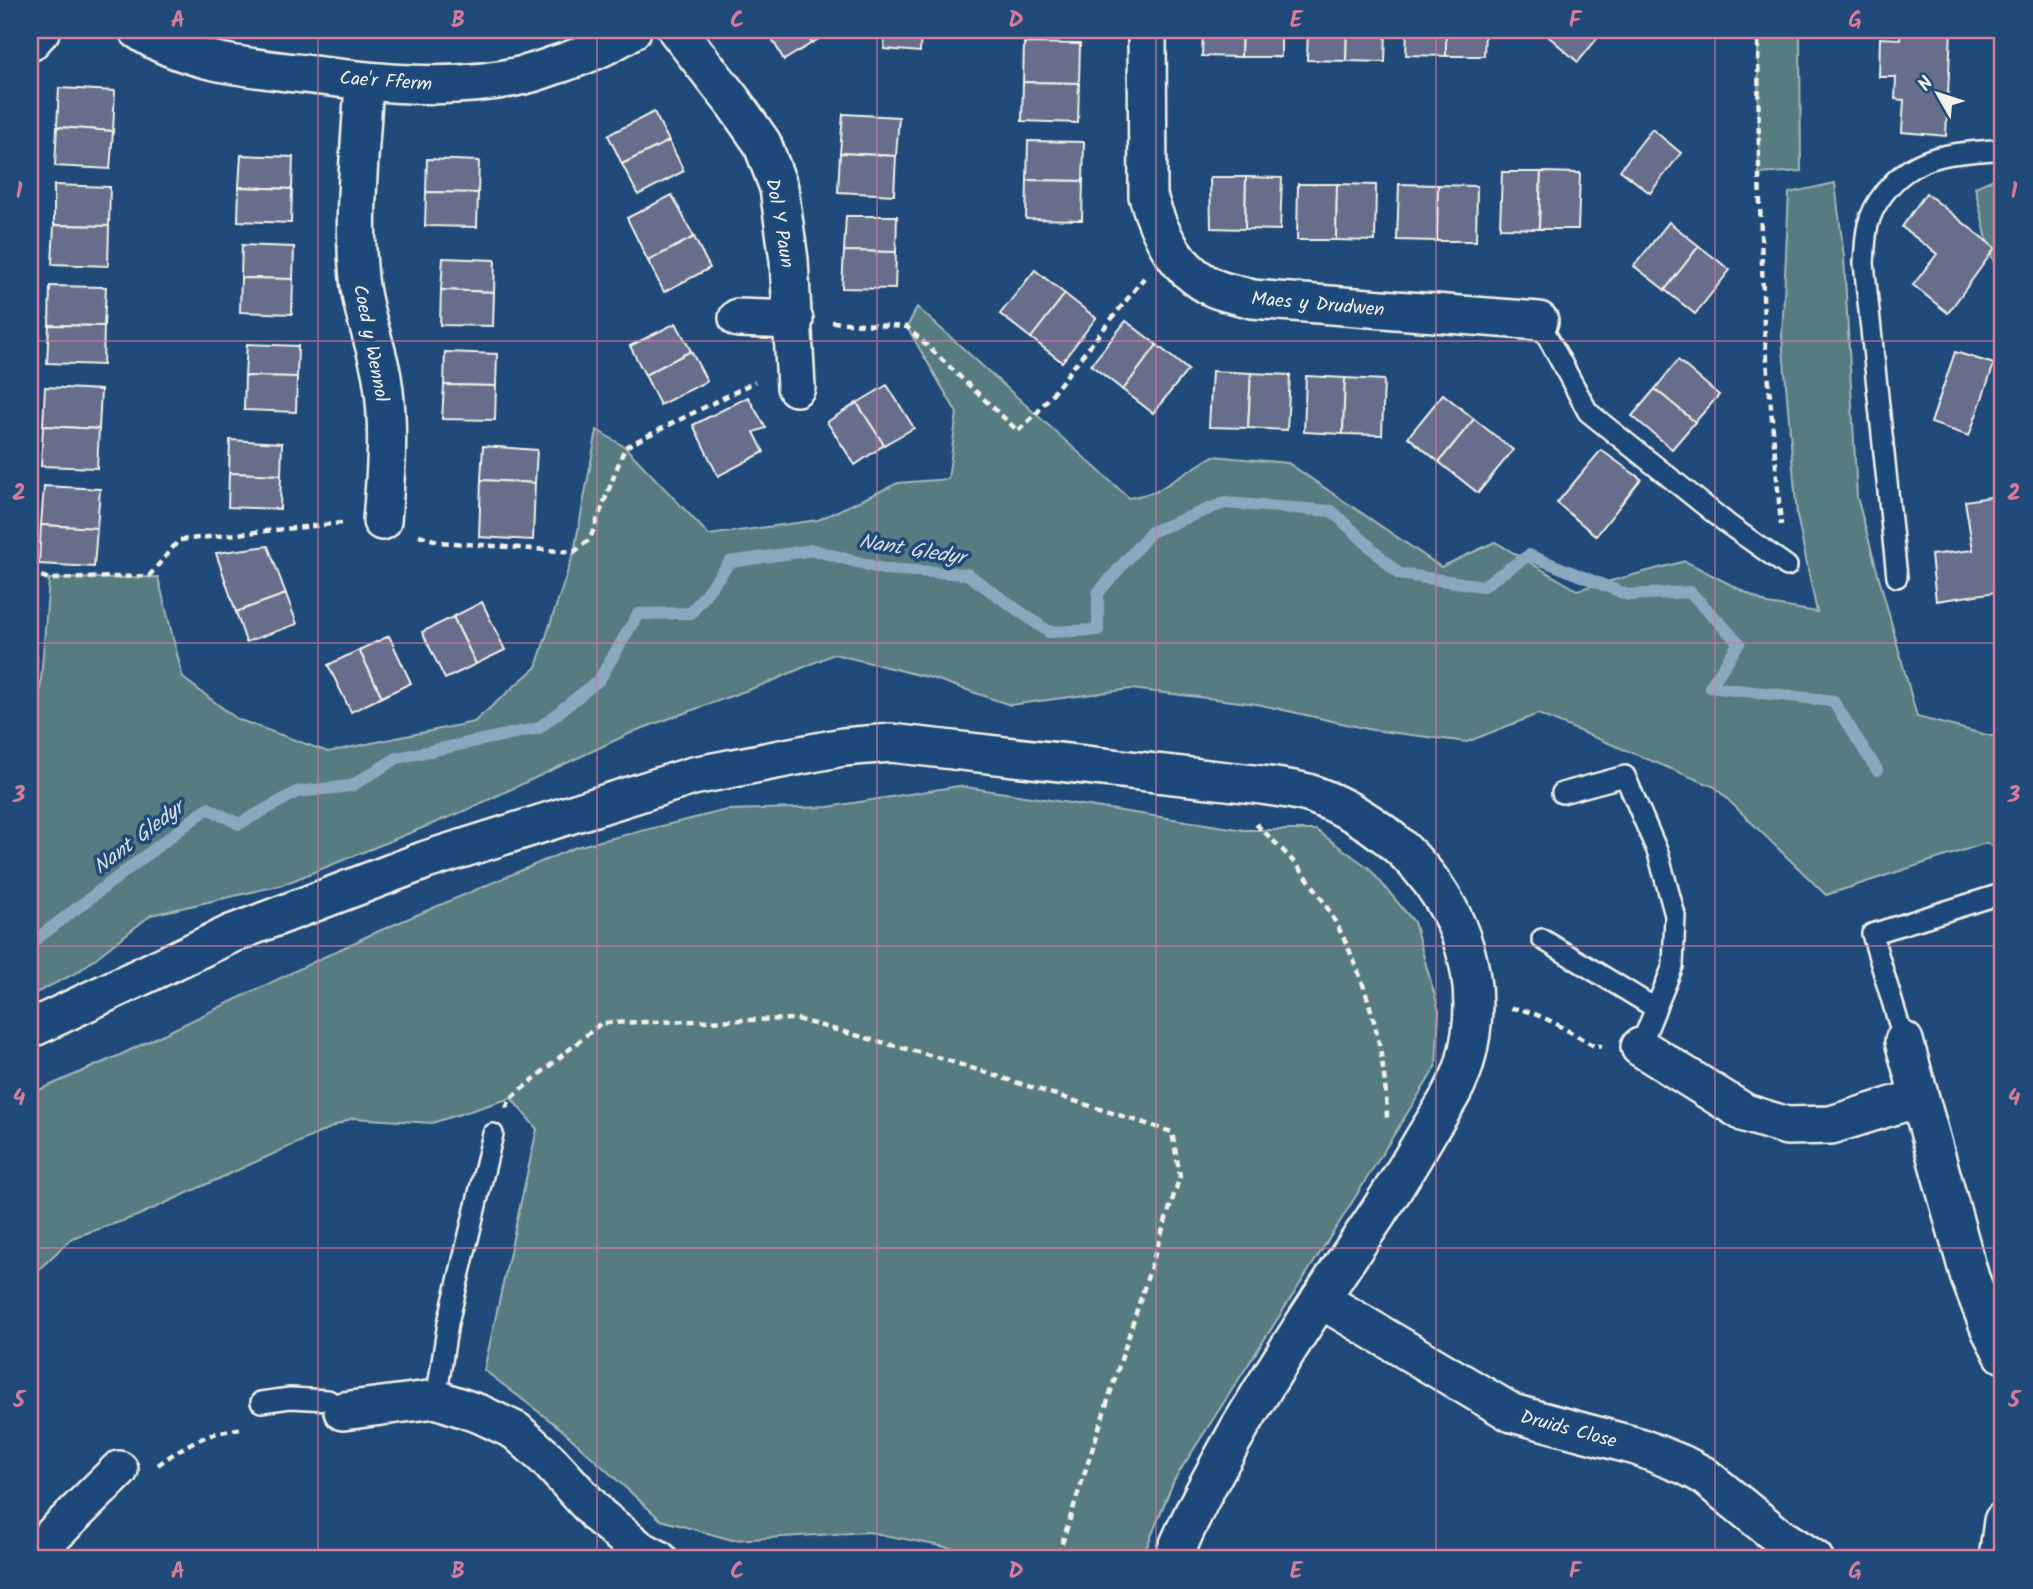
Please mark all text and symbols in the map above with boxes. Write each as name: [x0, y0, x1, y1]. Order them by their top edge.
text: A: [171, 3, 185, 39]
text: B: [451, 3, 465, 39]
text: C: [730, 3, 744, 39]
text: D: [1008, 3, 1024, 39]
text: E: [1290, 3, 1304, 39]
text: F: [1569, 3, 1583, 39]
text: G: [1848, 3, 1862, 39]
north arrow: [1904, 60, 1974, 130]
street label: Cae'r Fferm: [339, 64, 433, 100]
text: N: [1911, 70, 1942, 99]
text: 1: [16, 174, 23, 210]
text: 1: [2011, 174, 2018, 210]
street label: Dol Y Paun: [756, 176, 802, 270]
street label: Coed y Wennol: [344, 282, 396, 405]
street label: Maes y Drudwen: [1250, 284, 1386, 326]
text: 2: [12, 476, 26, 512]
text: 2: [2007, 476, 2021, 512]
water label: Nant Gledyr: [857, 526, 971, 576]
text: 3: [12, 778, 26, 814]
text: 3: [2007, 778, 2021, 814]
water label: Nant Gledyr: [86, 791, 195, 883]
text: 4: [13, 1081, 26, 1117]
text: 4: [2008, 1081, 2021, 1117]
text: 5: [12, 1383, 27, 1419]
text: 5: [2007, 1383, 2022, 1419]
street label: Druids Close: [1517, 1403, 1620, 1457]
text: A: [171, 1554, 185, 1589]
text: B: [451, 1554, 465, 1589]
text: C: [730, 1554, 744, 1589]
text: D: [1008, 1554, 1024, 1589]
text: E: [1290, 1554, 1304, 1589]
text: F: [1569, 1554, 1583, 1589]
text: G: [1848, 1554, 1862, 1589]

